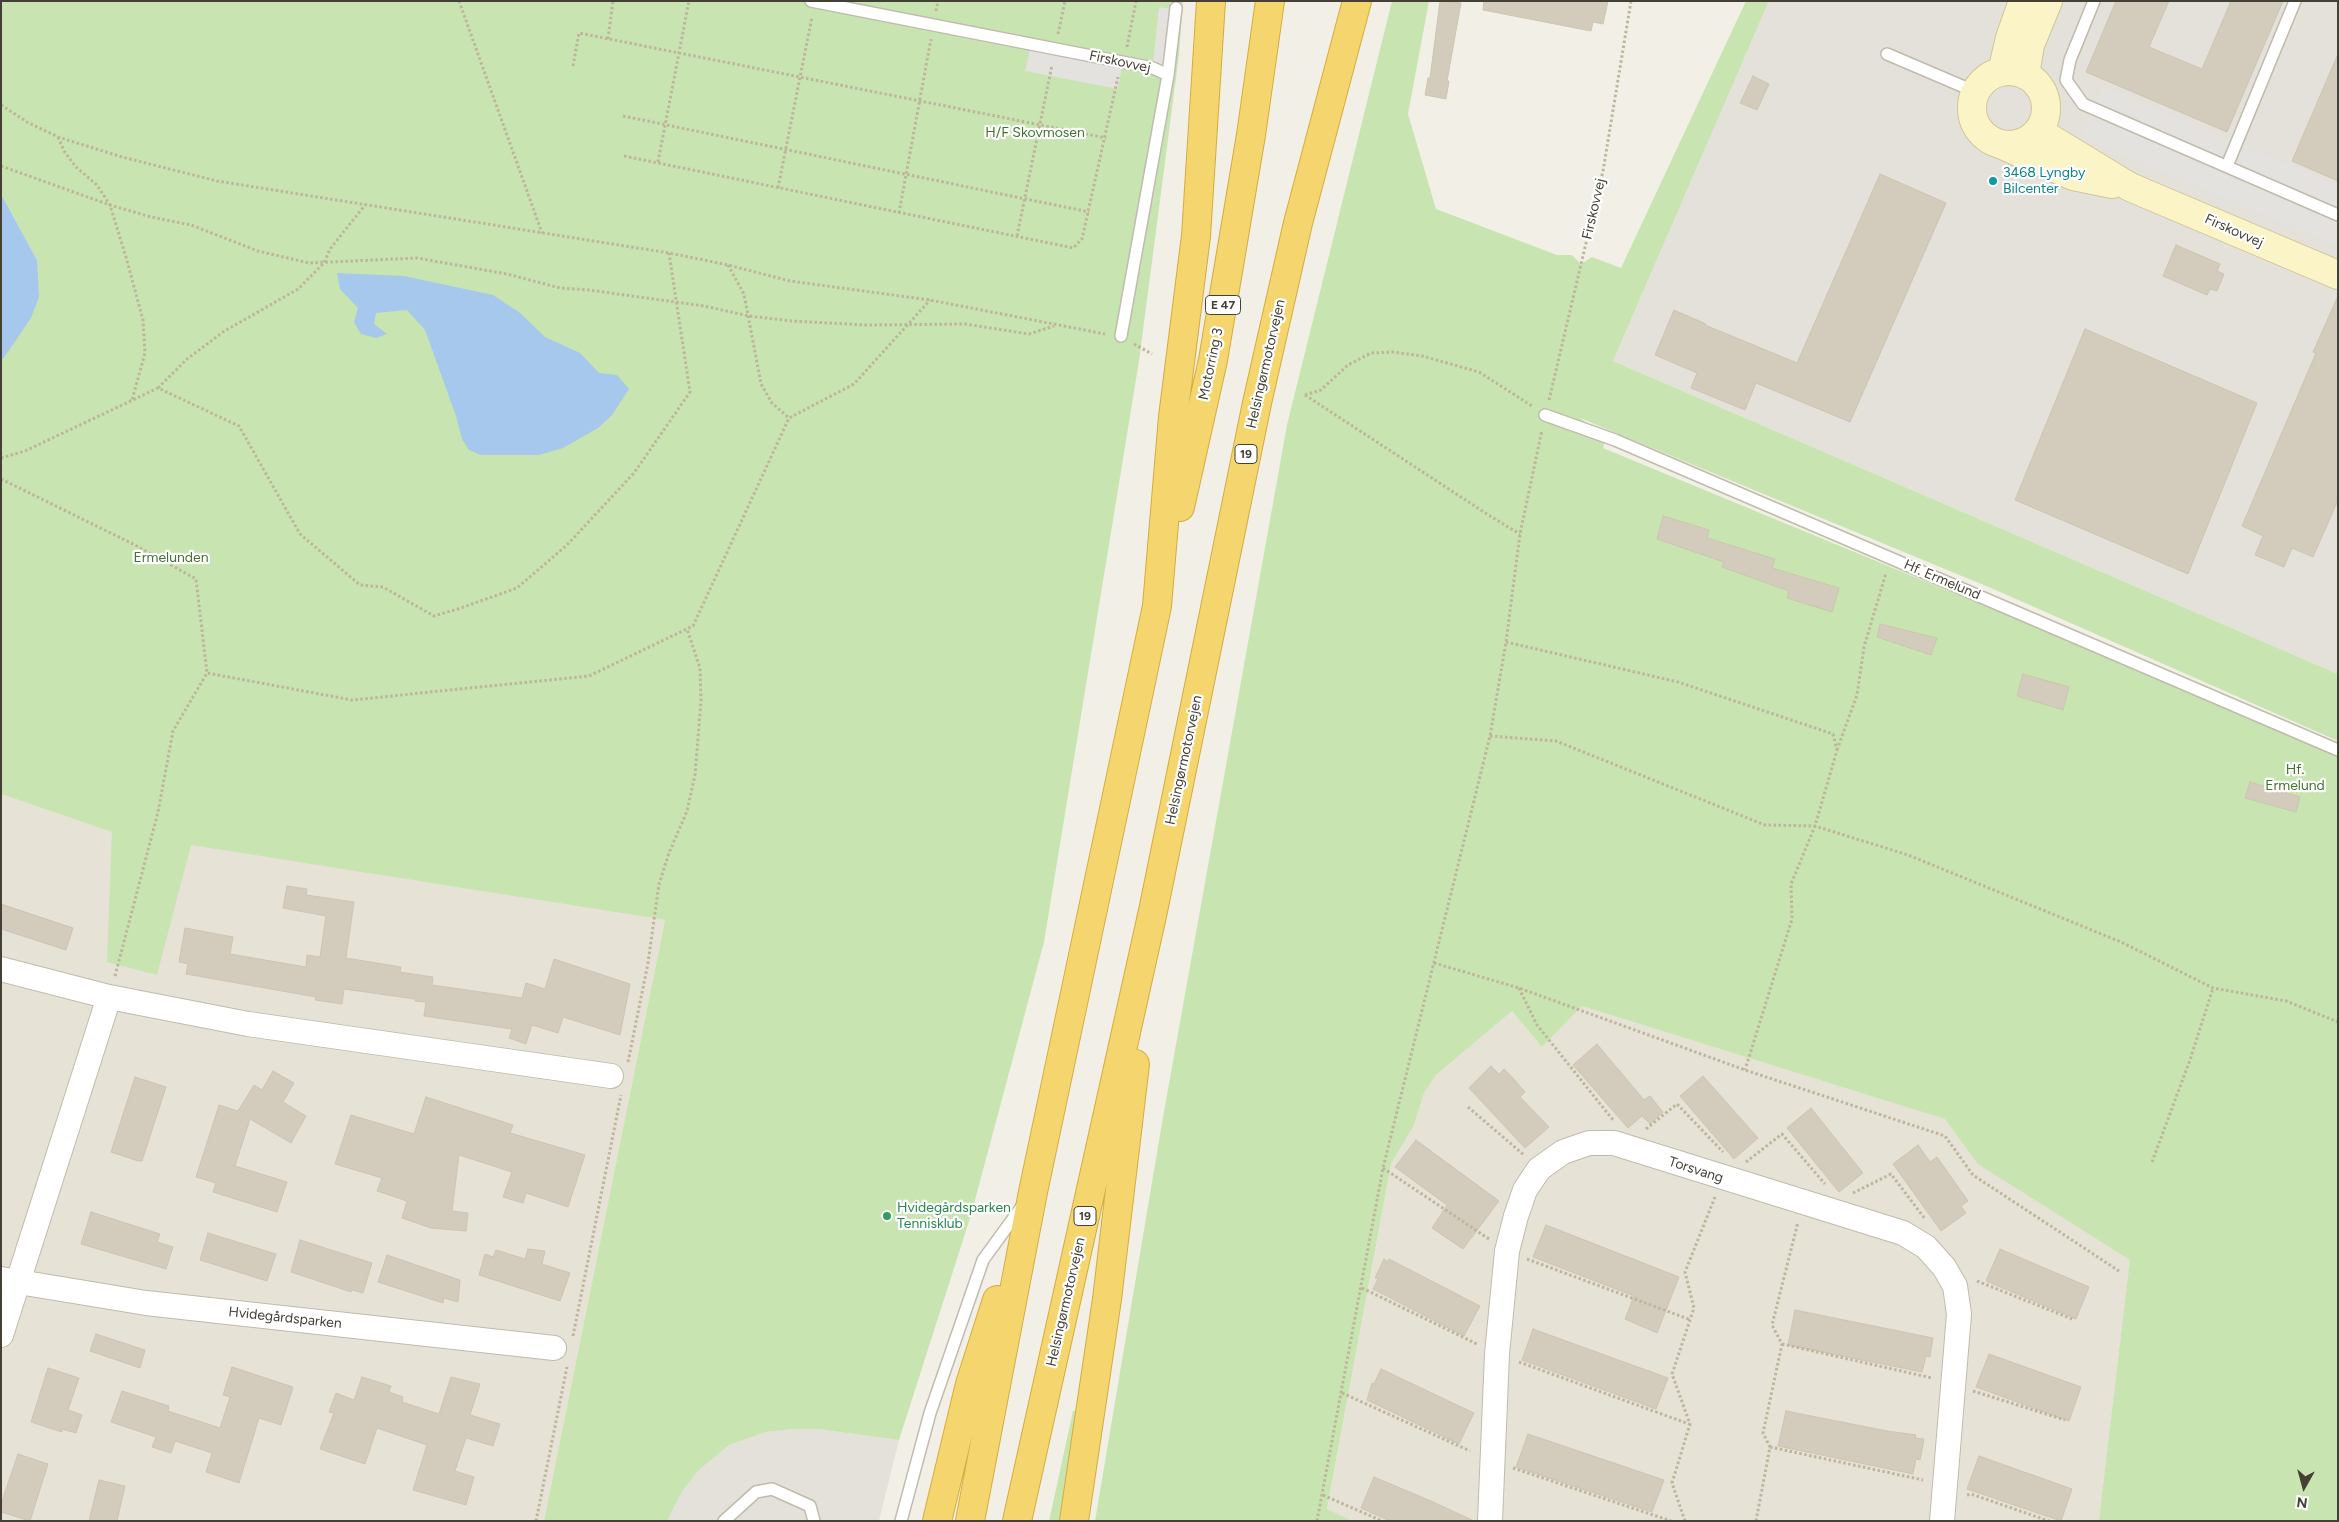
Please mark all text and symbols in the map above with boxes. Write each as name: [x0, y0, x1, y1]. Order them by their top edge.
street label: Firskovvej: [1088, 47, 1152, 77]
park label: H/F Skovmosen: [985, 125, 1085, 141]
place label: 3468 Lyngby Bilcenter: [2003, 165, 2085, 198]
marker: 3468 Lyngby Bilcenter: [1987, 175, 1999, 187]
street label: Firskovvej: [1579, 177, 1609, 241]
street label: Firskovvej: [2202, 211, 2266, 251]
road number: E 47: [1206, 296, 1240, 314]
street label: Helsingørmotorvejen: [1243, 298, 1289, 430]
street label: Motorring 3: [1195, 326, 1227, 402]
road number: 19: [1235, 444, 1257, 464]
park label: Ermelunden: [134, 550, 208, 566]
street label: Hf. Ermelund: [1901, 556, 1983, 604]
street label: Helsingørmotorvejen: [1162, 694, 1206, 826]
park label: Hf. Ermelund: [2265, 762, 2325, 794]
street label: Torsvang: [1667, 1153, 1725, 1187]
place label: Hvidegårdsparken Tennisklub: [897, 1200, 1011, 1232]
road number: 19: [1074, 1206, 1096, 1226]
marker: Hvidegårdsparken Tennisklub: [881, 1210, 893, 1222]
street label: Helsingørmotorvejen: [1043, 1236, 1089, 1368]
street label: Hvidegårdsparken: [227, 1304, 343, 1332]
north arrow: [2279, 1462, 2329, 1512]
text: N: [2296, 1493, 2309, 1511]

